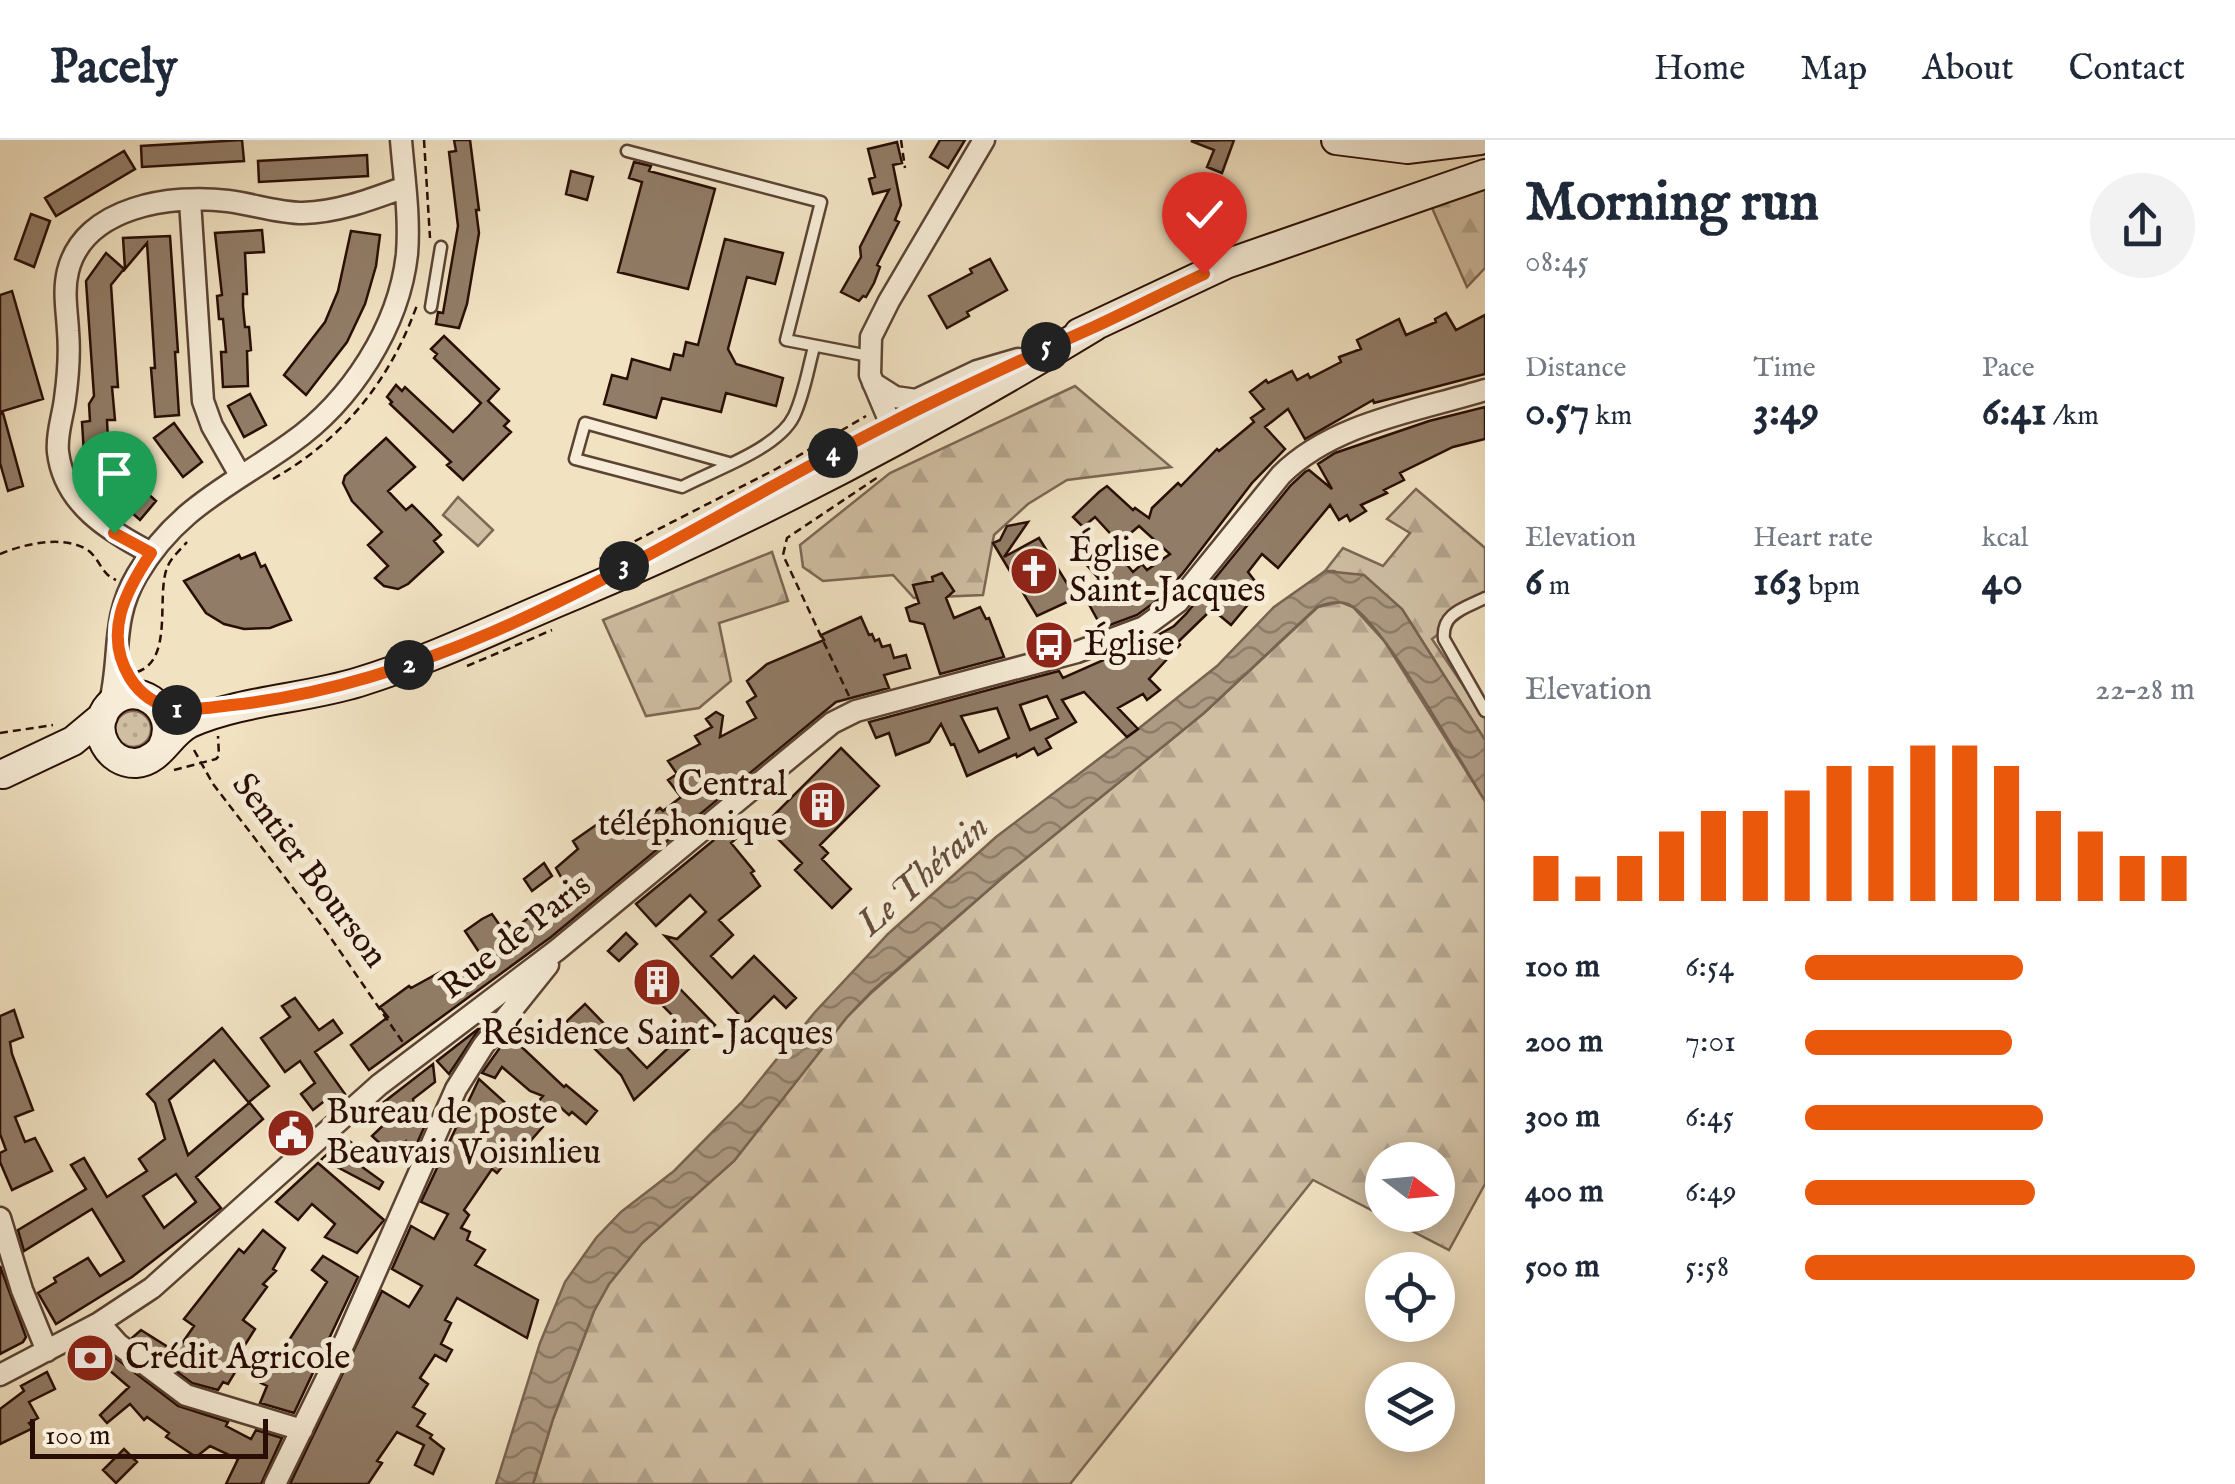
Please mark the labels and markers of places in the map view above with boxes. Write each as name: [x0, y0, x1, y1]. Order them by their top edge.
pin: [1162, 172, 1247, 275]
pin: 5: [1021, 322, 1071, 372]
pin: 4: [808, 428, 858, 478]
pin: [72, 431, 157, 534]
place label: Église Saint-Jacques: [1069, 527, 1266, 614]
pin: 3: [599, 541, 649, 591]
church icon: Église Saint-Jacques: [1008, 545, 1060, 597]
bus stop icon: Église: [1023, 619, 1075, 671]
place label: Église: [1084, 621, 1175, 668]
pin: 2: [384, 640, 434, 690]
pin: 1: [152, 685, 202, 735]
place label: Central téléphonique: [598, 763, 787, 848]
building icon: Central téléphonique: [796, 779, 848, 831]
building icon: Résidence Saint-Jacques: [631, 956, 683, 1008]
place label: Résidence Saint-Jacques: [481, 1012, 833, 1057]
place label: Bureau de poste Beauvais Voisinlieu: [326, 1091, 601, 1176]
public building icon: Bureau de poste Beauvais Voisinlieu: [265, 1107, 317, 1159]
bank icon: Crédit Agricole: [64, 1332, 116, 1384]
place label: Crédit Agricole: [125, 1336, 350, 1381]

